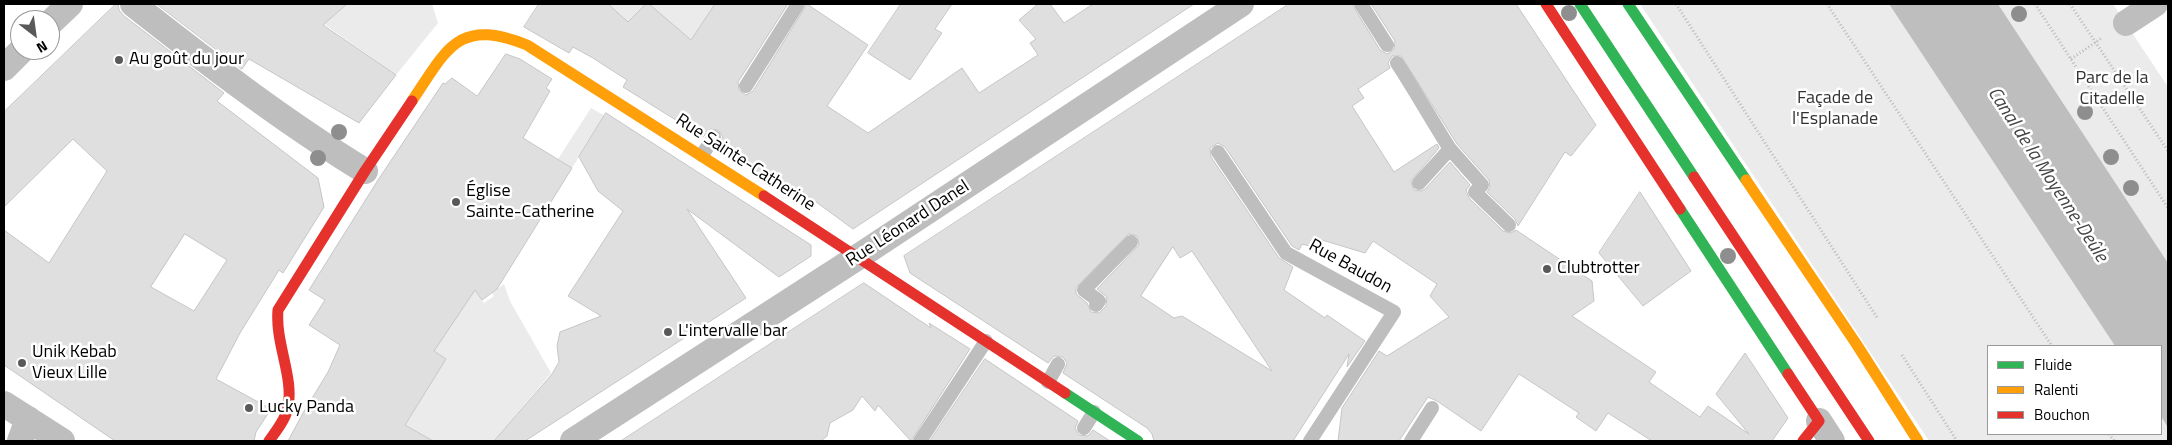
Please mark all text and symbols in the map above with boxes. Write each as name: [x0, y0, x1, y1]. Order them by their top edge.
north arrow: [10, 10, 60, 60]
text: N: [33, 36, 52, 59]
place label: Au goût du jour: [129, 49, 244, 71]
marker: Au goût du jour: [113, 54, 125, 66]
park label: Parc de la Citadelle: [2075, 68, 2149, 110]
water label: Canal de la Moyenne-Deûle: [1982, 83, 2112, 267]
park label: Façade de l'Esplanade: [1792, 88, 1878, 130]
street label: Rue Sainte-Catherine: [671, 110, 819, 216]
street label: Rue Léonard Danel: [842, 176, 974, 272]
place label: Église Sainte-Catherine: [466, 181, 594, 223]
marker: Église Sainte-Catherine: [450, 196, 462, 208]
street label: Rue Baudon: [1305, 235, 1395, 299]
place label: Clubtrotter: [1557, 258, 1640, 280]
marker: Clubtrotter: [1541, 263, 1553, 275]
place label: L'intervalle bar: [678, 321, 788, 343]
marker: L'intervalle bar: [662, 326, 674, 338]
place label: Unik Kebab Vieux Lille: [32, 342, 117, 384]
legend: [1987, 345, 2162, 435]
text: Fluide: [2034, 353, 2072, 376]
marker: Unik Kebab Vieux Lille: [16, 357, 28, 369]
text: Ralenti: [2034, 378, 2078, 401]
place label: Lucky Panda: [259, 397, 354, 419]
marker: Lucky Panda: [243, 402, 255, 414]
text: Bouchon: [2034, 403, 2090, 426]

